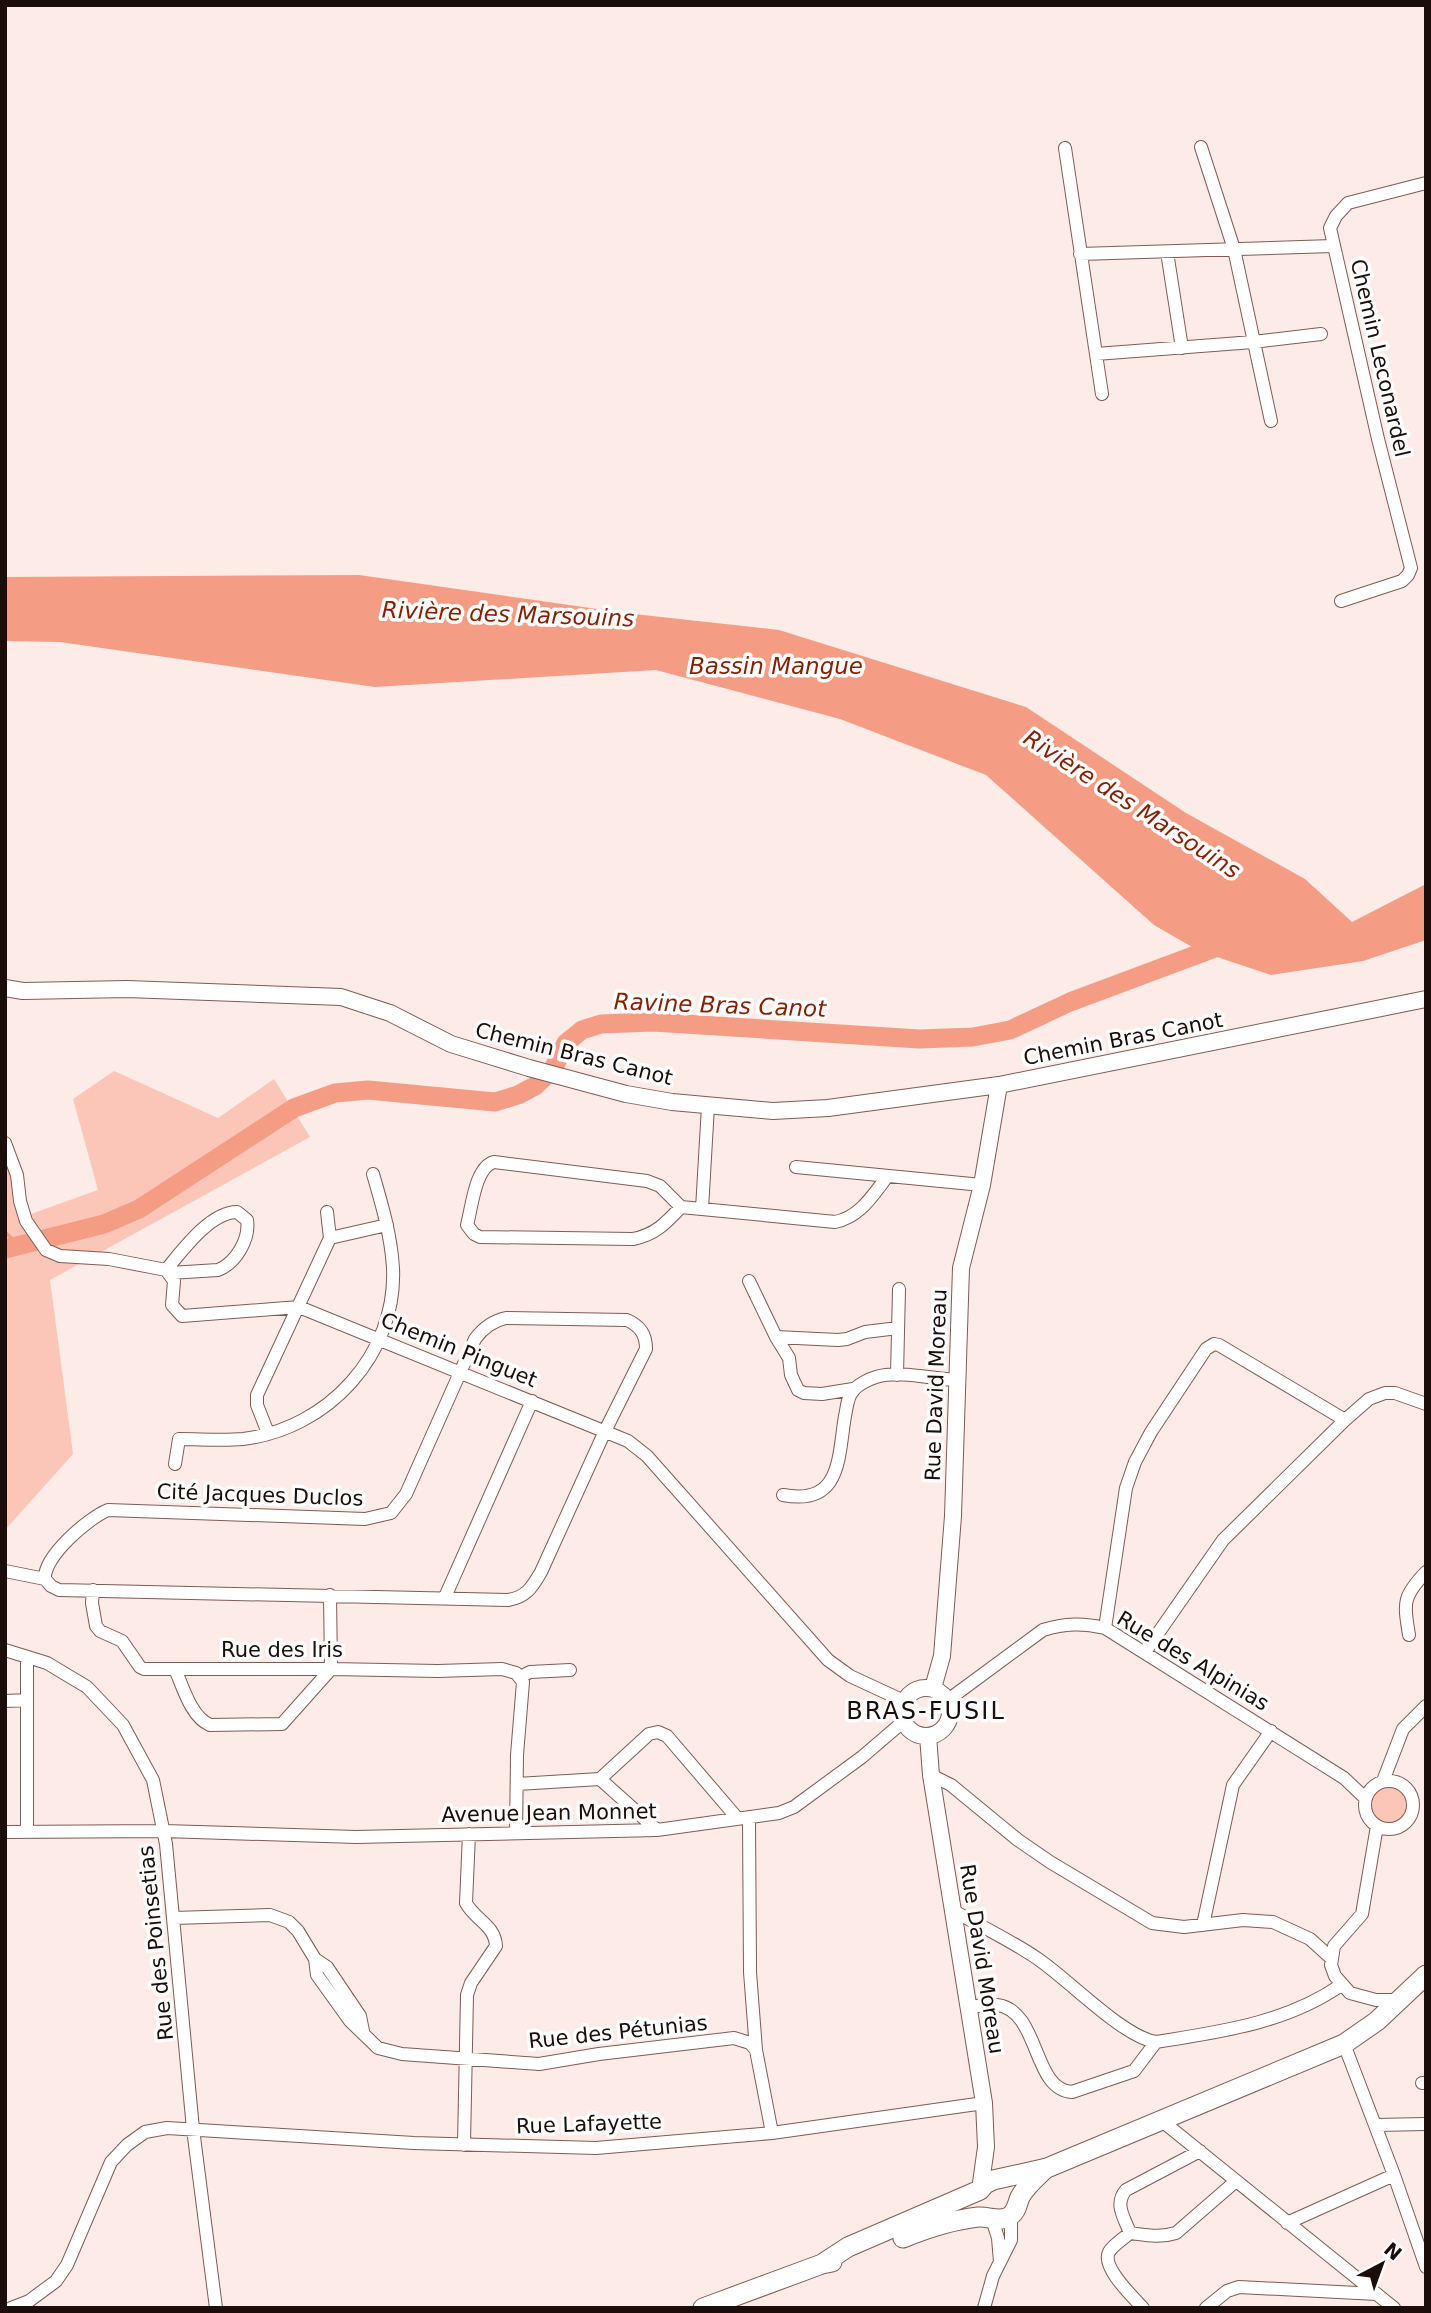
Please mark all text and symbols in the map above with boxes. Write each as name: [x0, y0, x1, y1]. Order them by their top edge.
street label: Chemin Leconardel: [1346, 257, 1414, 459]
water label: Rivière des Marsouins: [381, 597, 635, 631]
water label: Bassin Mangue: [689, 653, 863, 679]
water label: Rivière des Marsouins: [1019, 724, 1245, 884]
water label: Ravine Bras Canot: [613, 988, 828, 1022]
street label: Chemin Bras Canot: [1021, 1008, 1225, 1070]
street label: Chemin Bras Canot: [473, 1018, 675, 1090]
street label: Rue David Moreau: [921, 1289, 951, 1481]
street label: Chemin Pinguet: [377, 1308, 541, 1392]
street label: Cité Jacques Duclos: [156, 1479, 364, 1511]
street label: Rue des Alpinias: [1113, 1606, 1273, 1716]
street label: Rue des Iris: [221, 1638, 343, 1662]
district label: BRAS-FUSIL: [846, 1697, 1006, 1725]
street label: Avenue Jean Monnet: [441, 1799, 657, 1827]
street label: Rue des Poinsetias: [134, 1844, 178, 2042]
street label: Rue David Moreau: [955, 1862, 1009, 2056]
street label: Rue des Pétunias: [527, 2011, 709, 2053]
street label: Rue Lafayette: [516, 2109, 662, 2139]
north arrow: [1347, 2229, 1417, 2299]
text: N: [1380, 2238, 1406, 2265]

